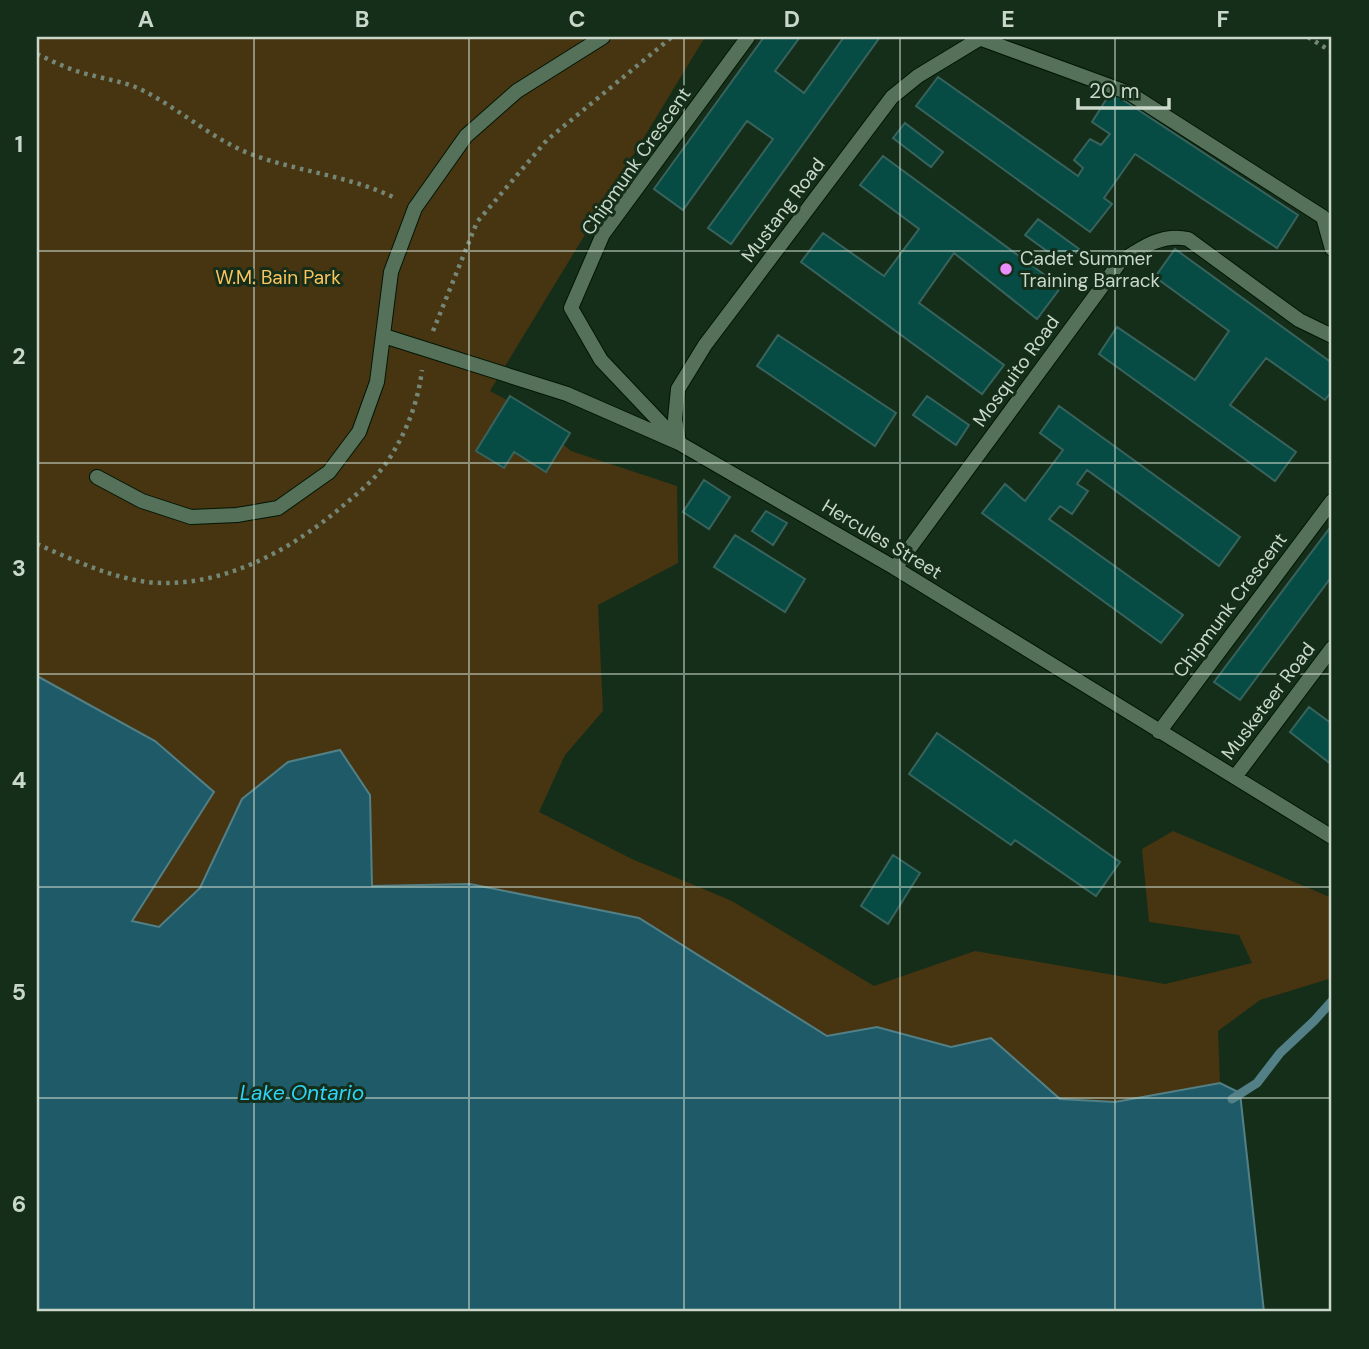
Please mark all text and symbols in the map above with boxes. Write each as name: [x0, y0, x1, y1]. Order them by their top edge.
text: A: [138, 4, 154, 34]
text: B: [355, 4, 369, 34]
text: C: [569, 4, 585, 34]
text: D: [784, 4, 800, 34]
text: E: [1001, 4, 1015, 34]
text: F: [1217, 4, 1230, 34]
scale bar: [1078, 66, 1170, 110]
text: 20 m: [1089, 77, 1140, 105]
street label: Chipmunk Crescent: [576, 82, 696, 240]
text: 1: [15, 129, 23, 159]
street label: Mustang Road: [736, 153, 830, 267]
place label: Cadet Summer Training Barrack: [1020, 246, 1161, 293]
marker: Cadet Summer Training Barrack: [998, 261, 1014, 277]
park label: W.M. Bain Park: [215, 265, 341, 290]
street label: Mosquito Road: [967, 310, 1065, 432]
text: 2: [12, 341, 26, 371]
street label: Hercules Street: [817, 493, 947, 585]
street label: Chipmunk Crescent: [1167, 528, 1293, 682]
text: 3: [12, 553, 26, 583]
street label: Musketeer Road: [1216, 637, 1320, 765]
text: 4: [12, 765, 27, 795]
text: 5: [12, 977, 26, 1007]
water label: Lake Ontario: [240, 1079, 364, 1107]
text: 6: [12, 1189, 26, 1219]

